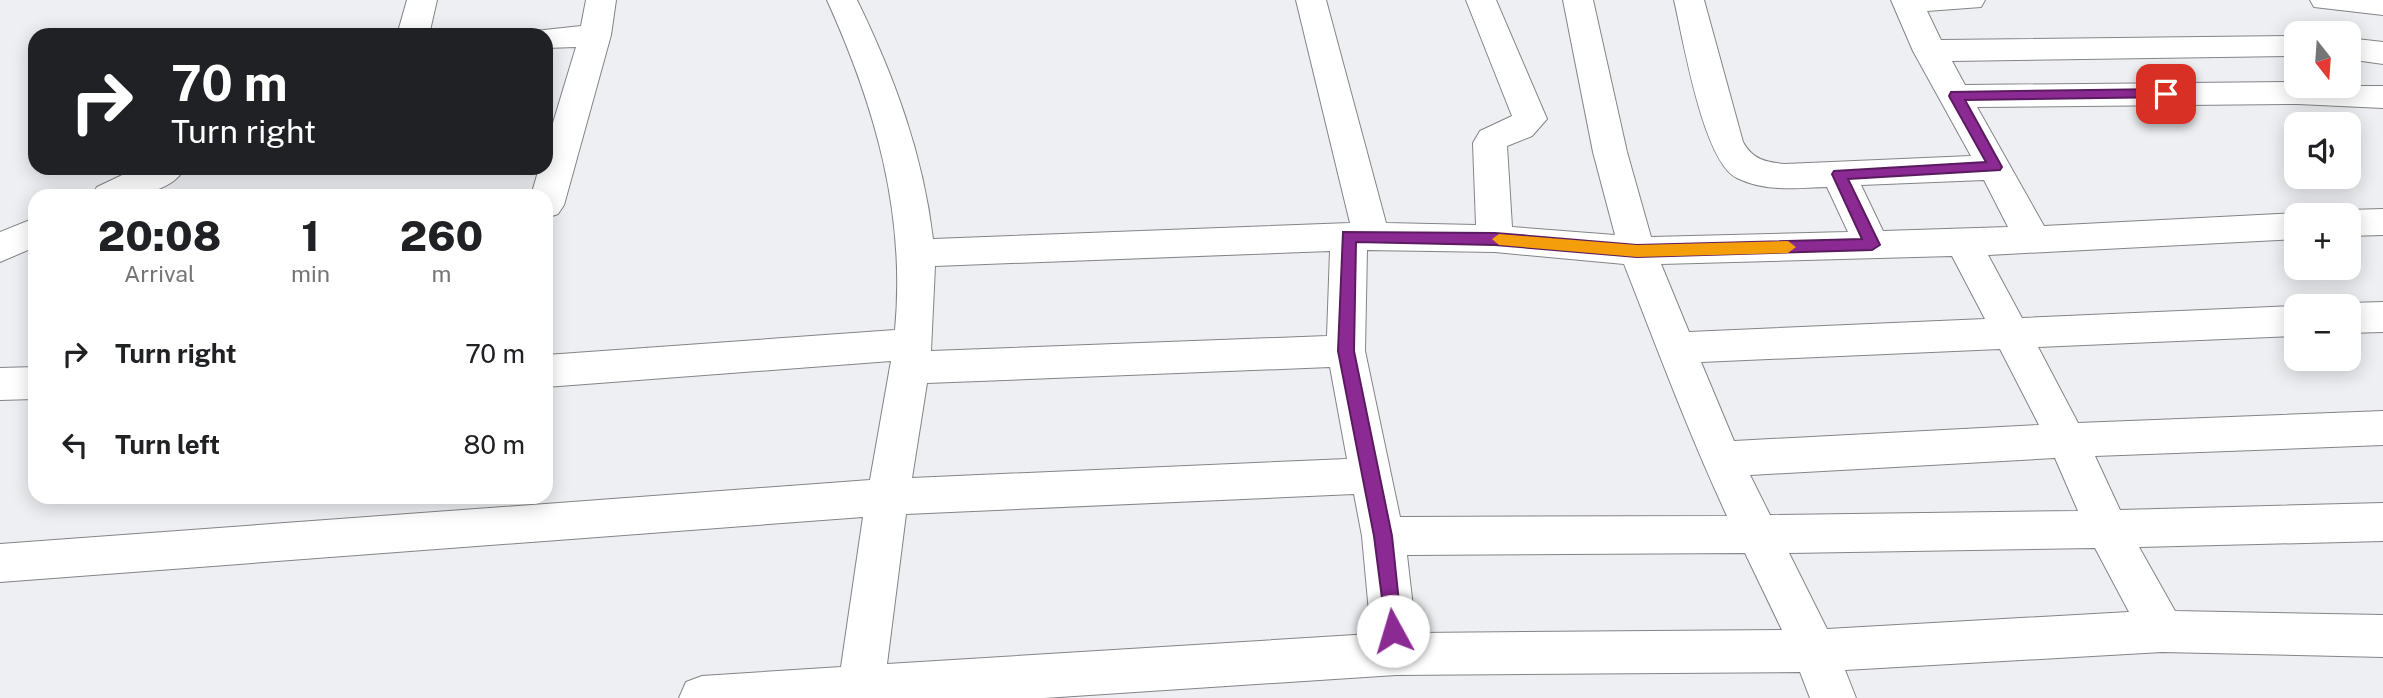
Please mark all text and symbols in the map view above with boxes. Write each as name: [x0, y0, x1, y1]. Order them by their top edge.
north arrow: [2284, 21, 2361, 98]
map controls: [2284, 21, 2361, 371]
text: 70 m: [171, 54, 288, 112]
icon: right: [56, 56, 147, 147]
pin: [2136, 64, 2196, 124]
icon: arrive: [2147, 75, 2185, 113]
button: sound: [2284, 112, 2361, 189]
text: Turn right: [171, 113, 316, 150]
button: +: [2284, 203, 2361, 280]
text: 20:08: [98, 211, 221, 260]
text: 1: [301, 211, 320, 260]
text: 260: [400, 211, 483, 260]
text: Arrival: [124, 260, 195, 287]
text: min: [291, 260, 330, 287]
text: m: [432, 260, 451, 287]
button: −: [2284, 294, 2361, 371]
icon: right: [56, 335, 94, 373]
text: Turn right: [115, 338, 237, 369]
text: 70 m: [465, 338, 525, 369]
icon: left: [56, 426, 94, 464]
text: Turn left: [115, 429, 220, 460]
text: 80 m: [464, 429, 525, 460]
position arrow: [1356, 594, 1430, 668]

